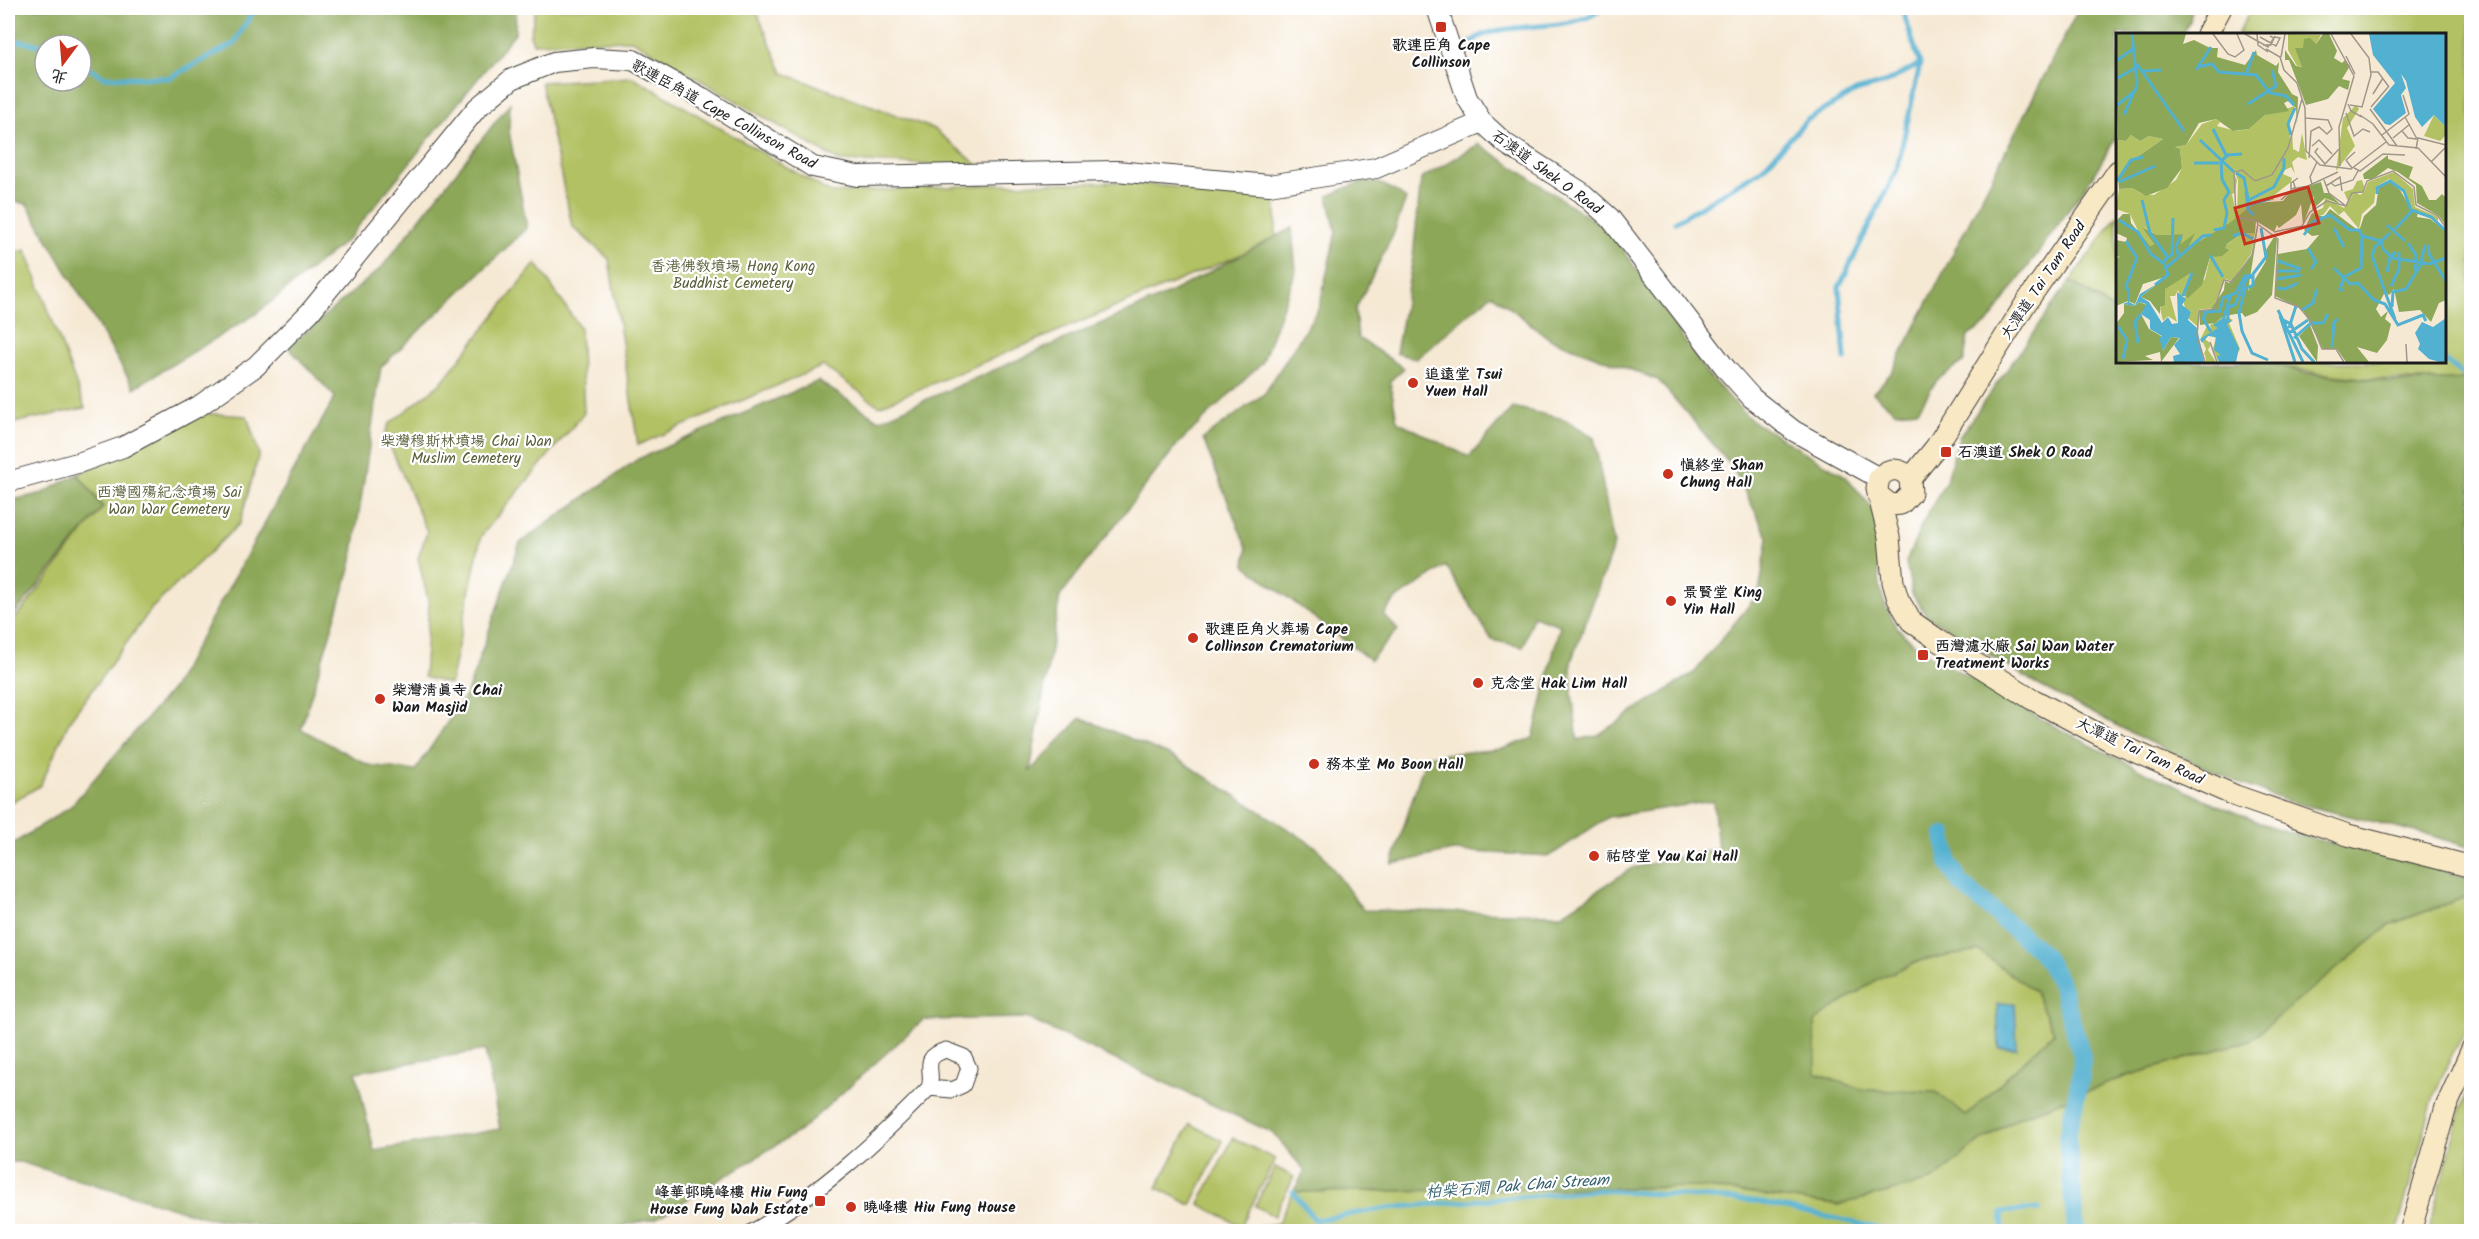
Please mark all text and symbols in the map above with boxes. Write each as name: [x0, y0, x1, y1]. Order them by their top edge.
marker: 歌連臣角 Cape Collinson: [1434, 20, 1448, 34]
north arrow: [33, 33, 93, 93]
inset map: [2116, 33, 2446, 363]
place label: 歌連臣角 Cape Collinson: [1392, 34, 1491, 75]
street label: 歌連臣角道 Cape Collinson Road: [626, 54, 821, 176]
text: 北: [48, 62, 70, 90]
street label: 石澳道 Shek O Road: [1486, 124, 1607, 222]
street label: 大潭道 Tai Tam Road: [1995, 216, 2093, 345]
park label: 香港佛教墳場 Hong Kong Buddhist Cemetery: [651, 255, 815, 296]
place label: 追遠堂 Tsui Yuen Hall: [1425, 363, 1503, 404]
marker: 追遠堂 Tsui Yuen Hall: [1406, 376, 1420, 390]
park label: 柴灣穆斯林墳場 Chai Wan Muslim Cemetery: [380, 430, 552, 471]
place label: 石澳道 Shek O Road: [1958, 441, 2094, 465]
marker: 石澳道 Shek O Road: [1939, 445, 1953, 459]
place label: 慎終堂 Shan Chung Hall: [1680, 454, 1763, 495]
marker: 慎終堂 Shan Chung Hall: [1661, 467, 1675, 481]
park label: 西灣國殤紀念墳場 Sai Wan War Cemetery: [97, 481, 243, 522]
place label: 景賢堂 King Yin Hall: [1683, 581, 1762, 622]
marker: 景賢堂 King Yin Hall: [1664, 594, 1678, 608]
place label: 歌連臣角火葬場 Cape Collinson Crematorium: [1205, 618, 1354, 659]
marker: 歌連臣角火葬場 Cape Collinson Crematorium: [1186, 631, 1200, 645]
place label: 西灣濾水廠 Sai Wan Water Treatment Works: [1935, 635, 2114, 676]
marker: 西灣濾水廠 Sai Wan Water Treatment Works: [1916, 648, 1930, 662]
place label: 克念堂 Hak Lim Hall: [1490, 672, 1627, 696]
marker: 克念堂 Hak Lim Hall: [1471, 676, 1485, 690]
place label: 柴灣清真寺 Chai Wan Masjid: [392, 679, 503, 720]
marker: 柴灣清真寺 Chai Wan Masjid: [373, 692, 387, 706]
street label: 大潭道 Tai Tam Road: [2072, 712, 2208, 792]
place label: 務本堂 Mo Boon Hall: [1326, 753, 1463, 777]
marker: 務本堂 Mo Boon Hall: [1307, 757, 1321, 771]
place label: 祐啓堂 Yau Kai Hall: [1606, 845, 1738, 869]
marker: 祐啓堂 Yau Kai Hall: [1587, 849, 1601, 863]
water label: 柏柴石澗 Pak Chai Stream: [1425, 1168, 1611, 1205]
place label: 峰華邨曉峰樓 Hiu Fung House Fung Wah Estate: [650, 1181, 809, 1222]
marker: 峰華邨曉峰樓 Hiu Fung House Fung Wah Estate: [813, 1194, 827, 1208]
place label: 曉峰樓 Hiu Fung House: [863, 1196, 1016, 1220]
marker: 曉峰樓 Hiu Fung House: [844, 1200, 858, 1214]

